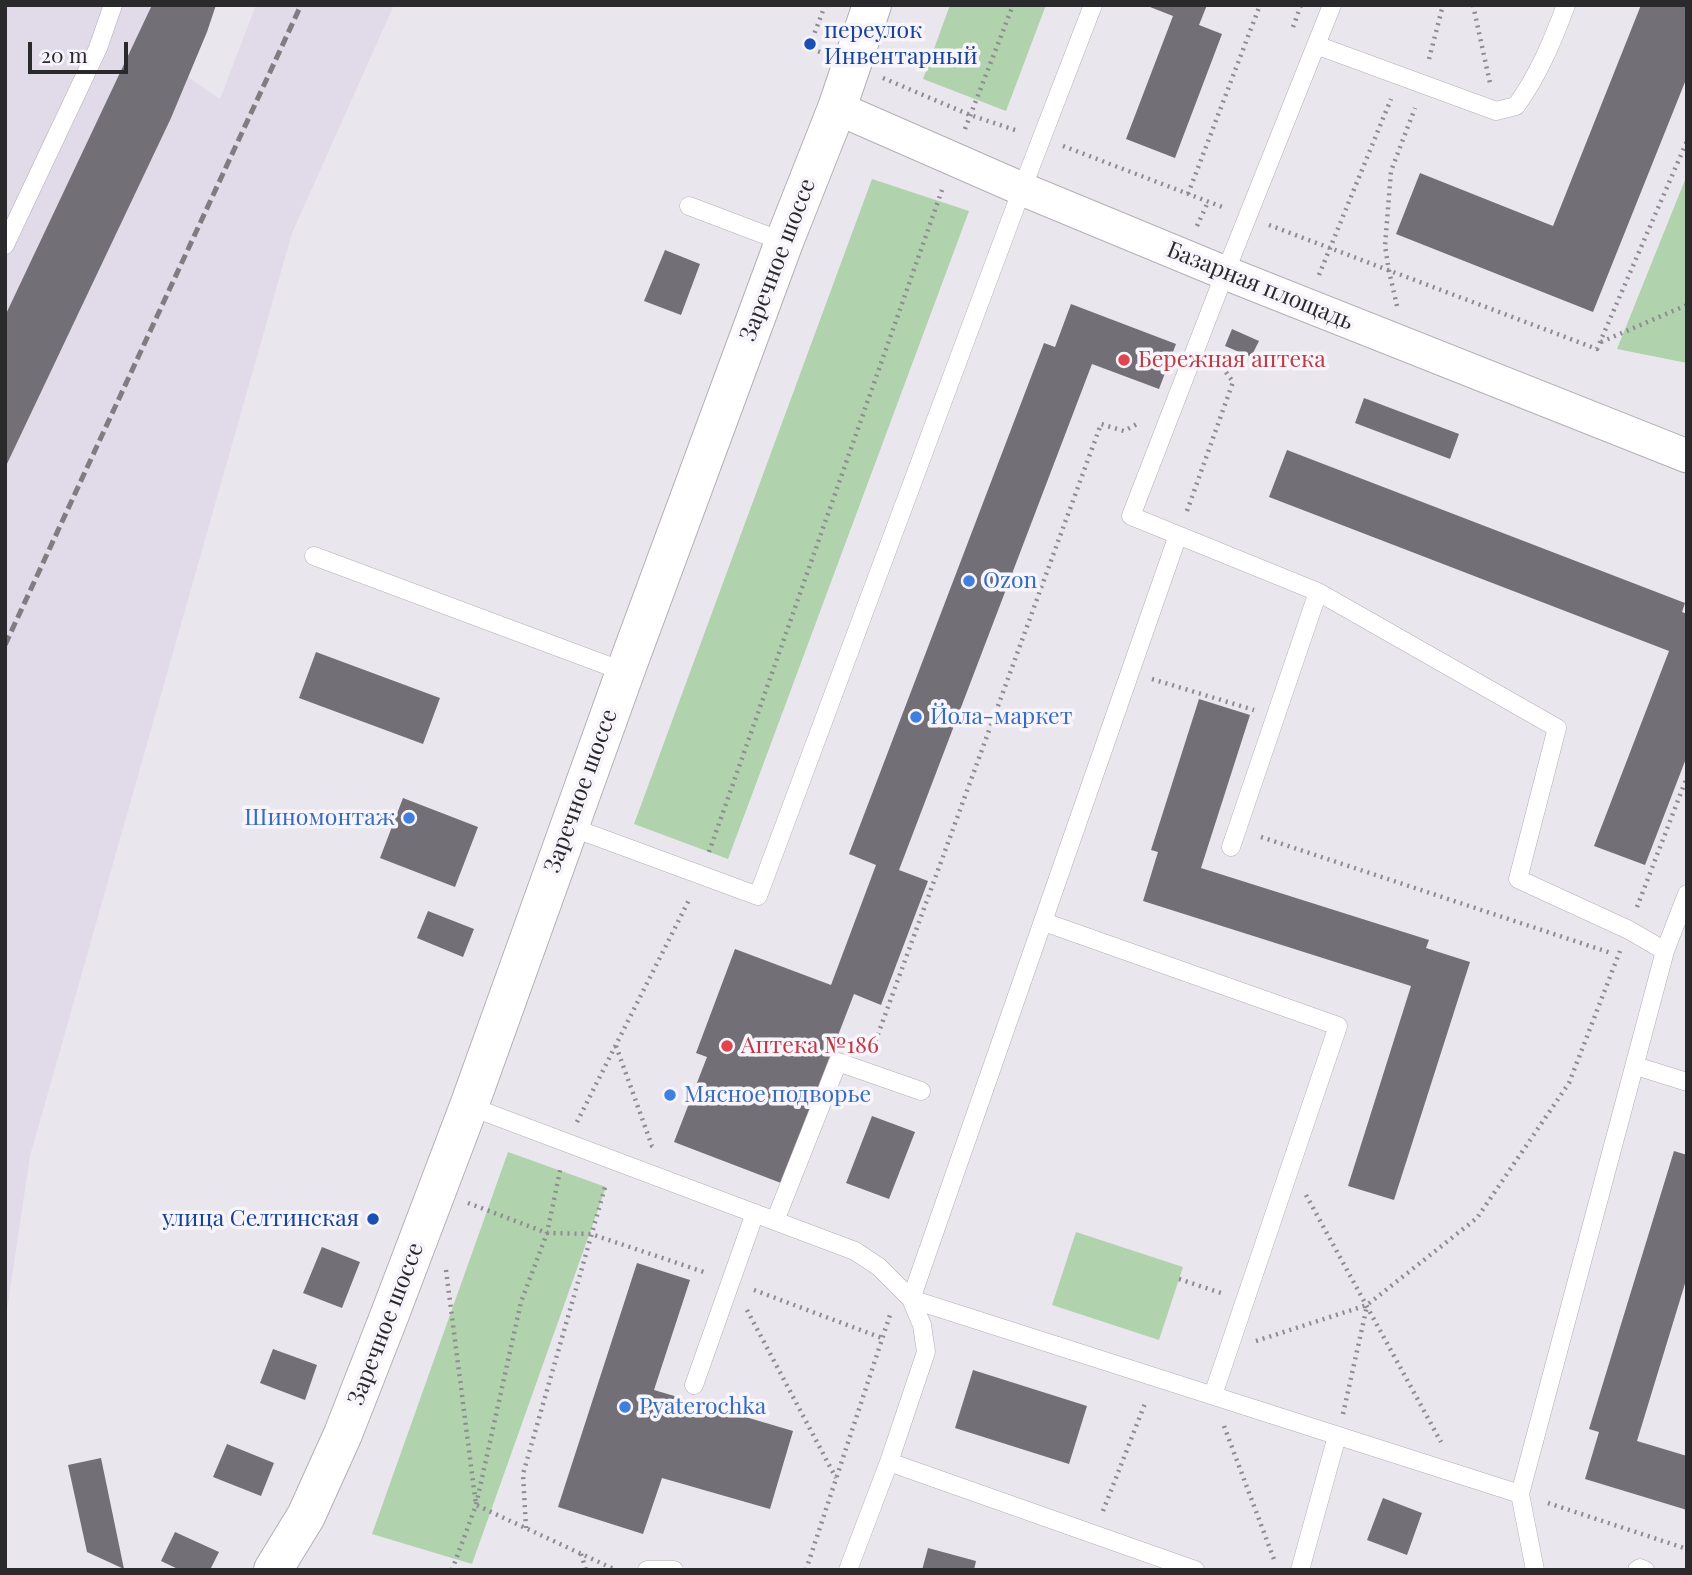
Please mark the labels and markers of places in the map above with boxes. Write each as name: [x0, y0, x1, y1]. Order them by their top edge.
place label: переулок Инвентарный: [824, 17, 978, 71]
marker: переулок Инвентарный: [802, 36, 818, 52]
place label: Бережная аптека: [1138, 346, 1326, 374]
marker: Бережная аптека: [1116, 352, 1132, 368]
place label: Ozon: [983, 567, 1037, 595]
marker: Ozon: [961, 573, 977, 589]
place label: Йола-маркет: [930, 703, 1072, 731]
marker: Йола-маркет: [908, 709, 924, 725]
place label: Шиномонтаж: [244, 804, 395, 832]
marker: Шиномонтаж: [401, 810, 417, 826]
place label: Аптека №186: [741, 1032, 879, 1060]
marker: Аптека №186: [719, 1038, 735, 1054]
place label: Мясное подворье: [684, 1081, 871, 1109]
marker: Мясное подворье: [662, 1087, 678, 1103]
place label: улица Селтинская: [162, 1205, 359, 1233]
marker: улица Селтинская: [365, 1211, 381, 1227]
place label: Pyaterochka: [639, 1393, 766, 1421]
marker: Pyaterochka: [617, 1399, 633, 1415]

